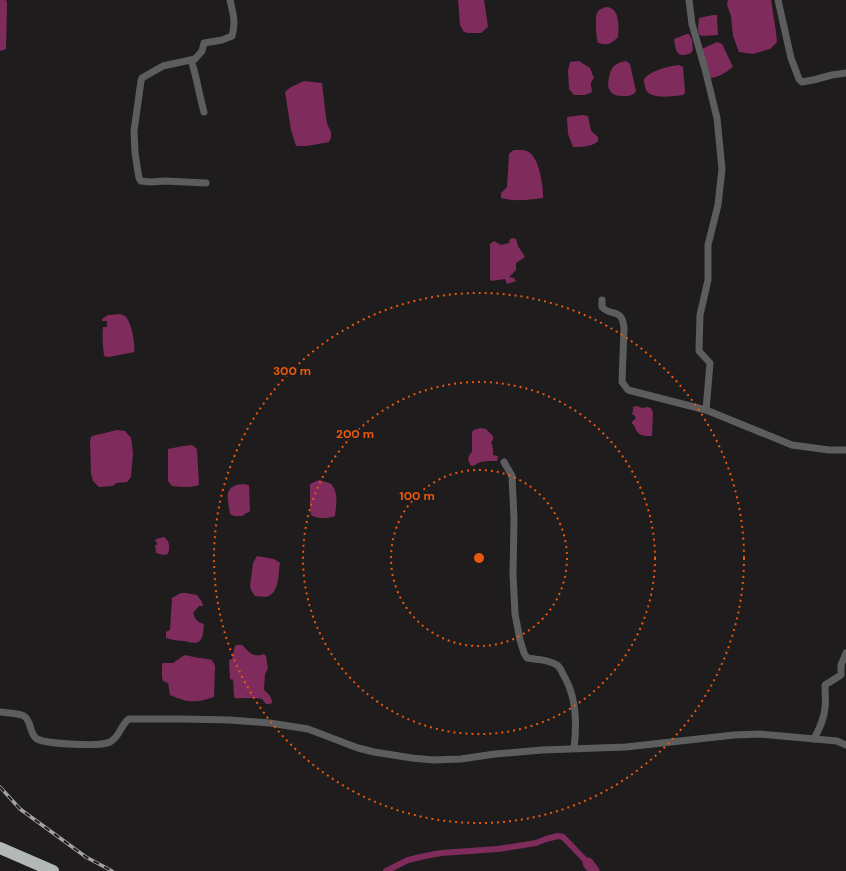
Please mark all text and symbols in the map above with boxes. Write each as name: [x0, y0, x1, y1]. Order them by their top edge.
text: 300 m: [273, 363, 311, 379]
text: 200 m: [336, 426, 374, 442]
text: 100 m: [399, 488, 435, 504]
centre of rings: [472, 551, 486, 565]

